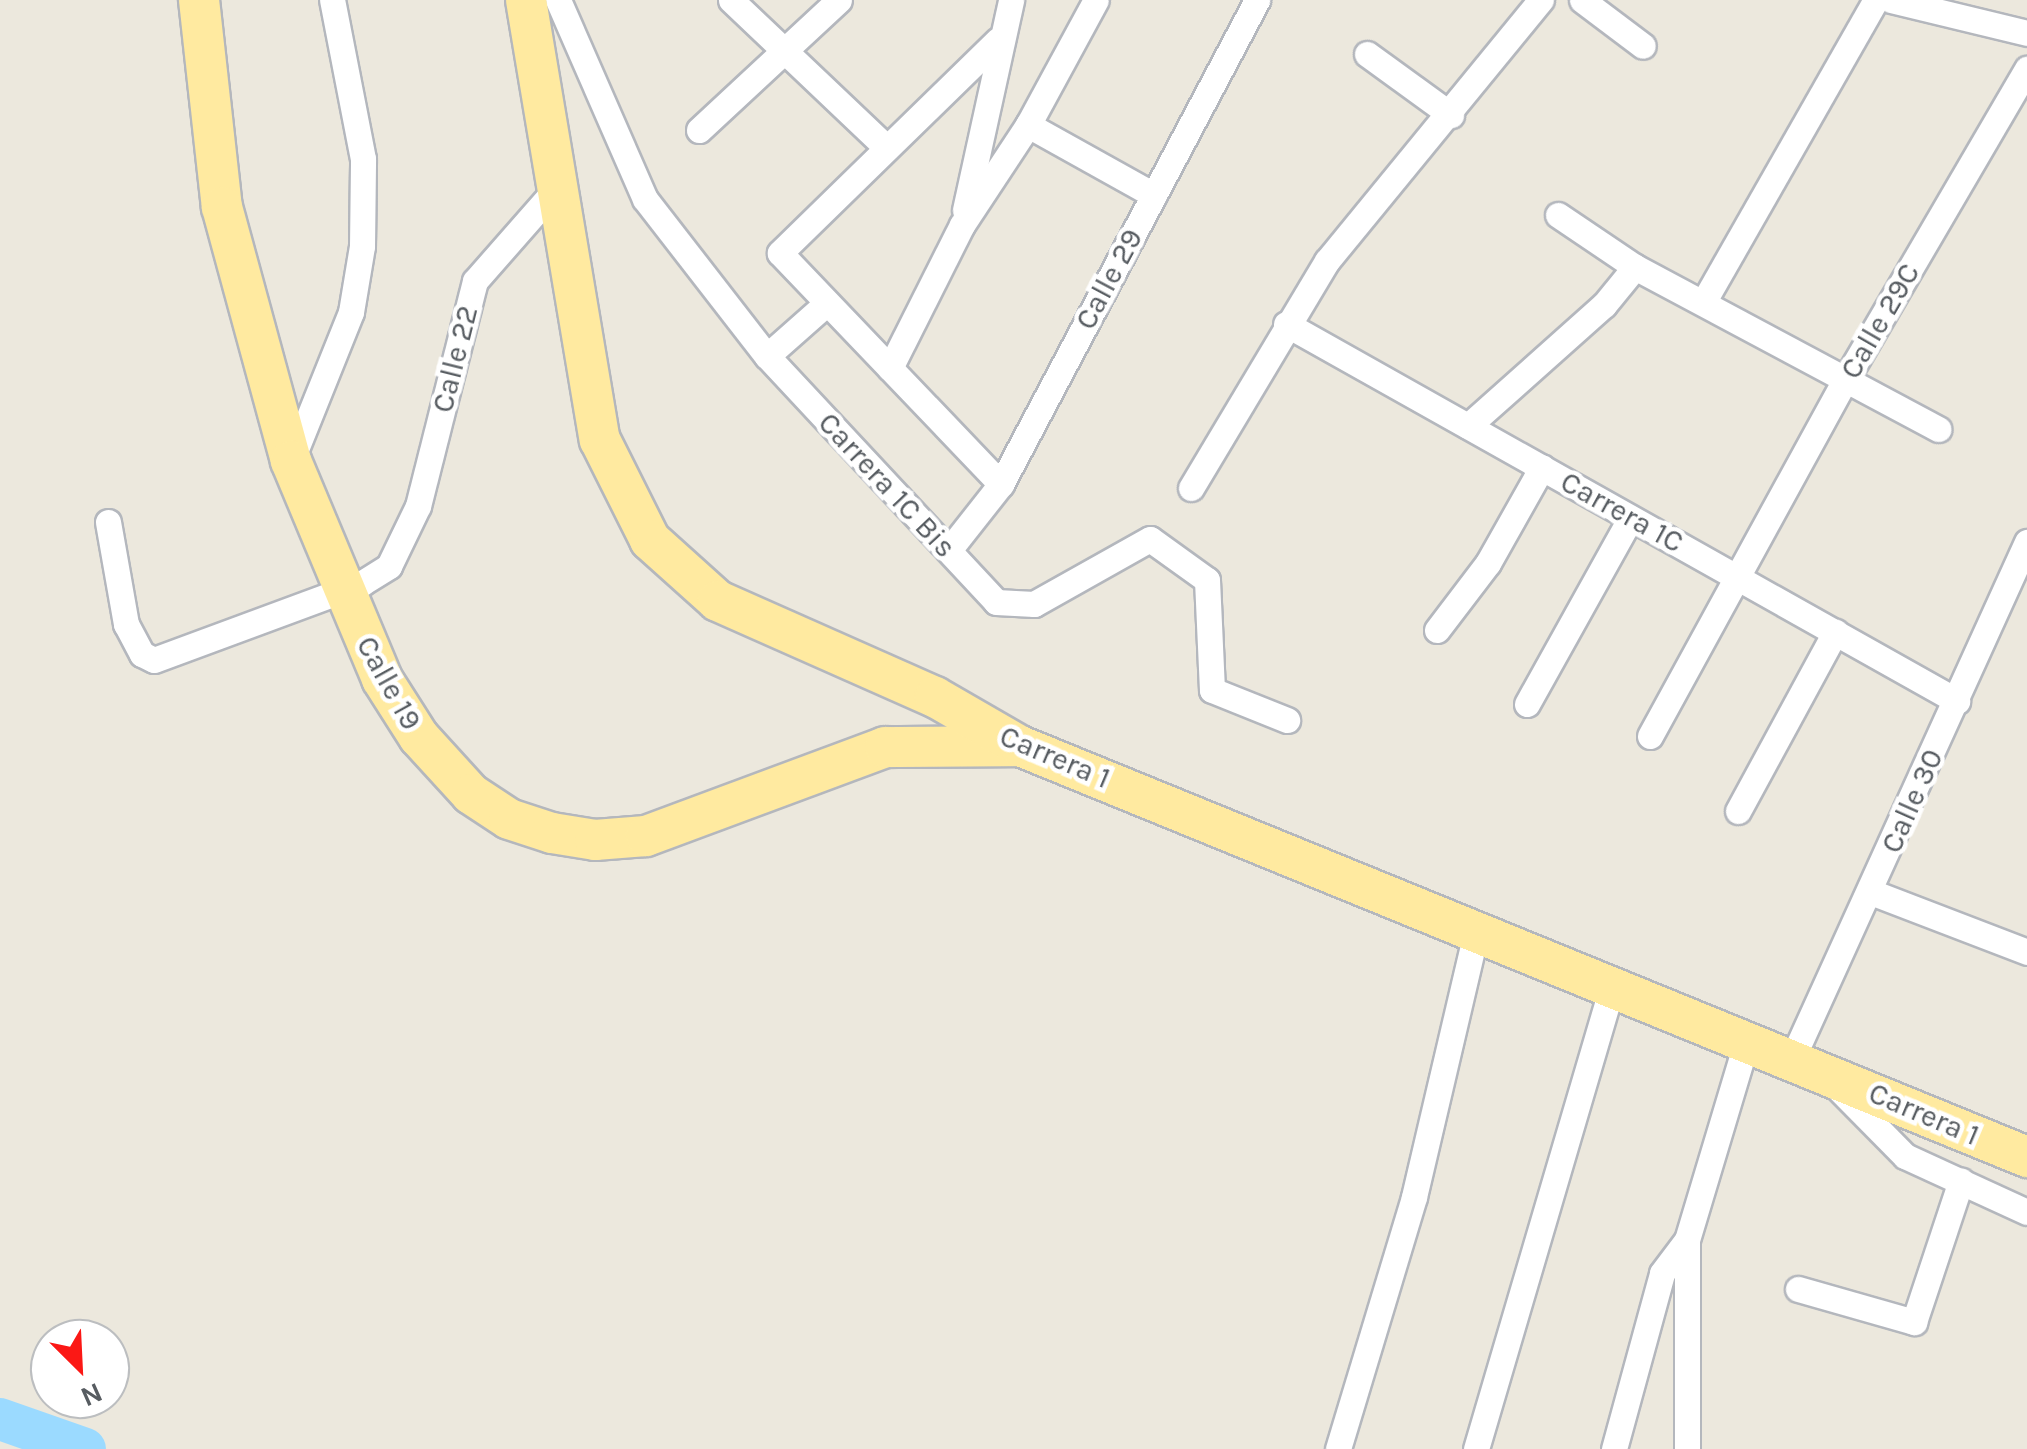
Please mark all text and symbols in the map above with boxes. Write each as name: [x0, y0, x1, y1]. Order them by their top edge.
street label: Calle 29: [1068, 222, 1150, 336]
street label: Calle 29C: [1833, 257, 1927, 385]
street label: Calle 22: [424, 302, 486, 416]
street label: Carrera 1C Bis: [811, 405, 963, 565]
street label: Carrera 1C: [1554, 464, 1690, 560]
street label: Calle 19: [349, 630, 429, 736]
street label: Carrera 1: [994, 718, 1116, 796]
street label: Calle 30: [1873, 744, 1951, 858]
street label: Carrera 1: [1863, 1075, 1985, 1153]
north arrow: [30, 1319, 130, 1419]
text: N: [76, 1376, 107, 1414]

